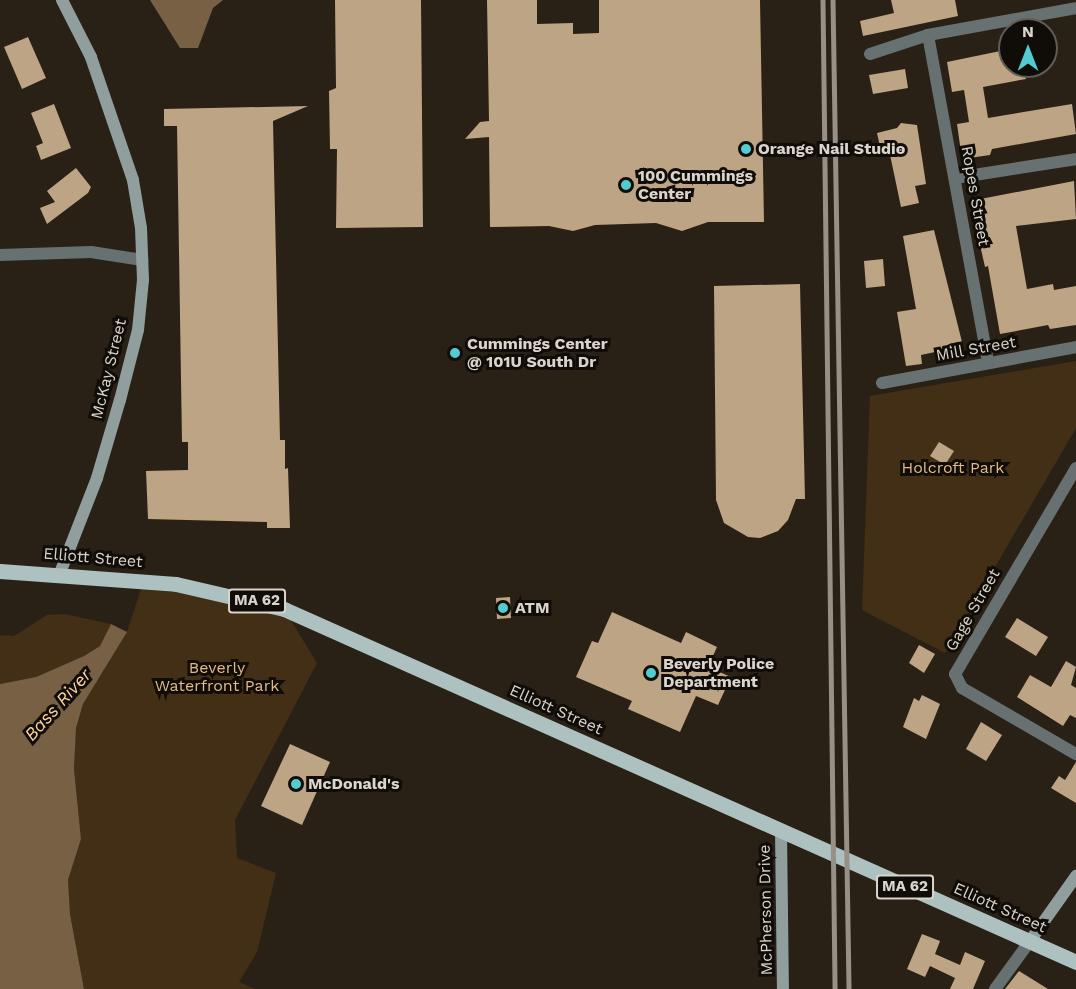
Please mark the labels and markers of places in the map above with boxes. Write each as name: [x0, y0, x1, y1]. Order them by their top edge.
place label: Orange Nail Studio: [758, 139, 906, 159]
marker: Orange Nail Studio: [739, 142, 753, 156]
place label: 100 Cummings Center: [638, 166, 753, 204]
marker: 100 Cummings Center: [619, 178, 633, 192]
place label: Cummings Center @ 101U South Dr: [467, 334, 608, 372]
marker: Cummings Center @ 101U South Dr: [448, 346, 462, 360]
place label: ATM: [515, 598, 550, 618]
marker: ATM: [496, 601, 510, 615]
place label: Beverly Police Department: [663, 654, 775, 692]
marker: Beverly Police Department: [644, 666, 658, 680]
place label: McDonald's: [308, 774, 400, 794]
marker: McDonald's: [289, 777, 303, 791]

